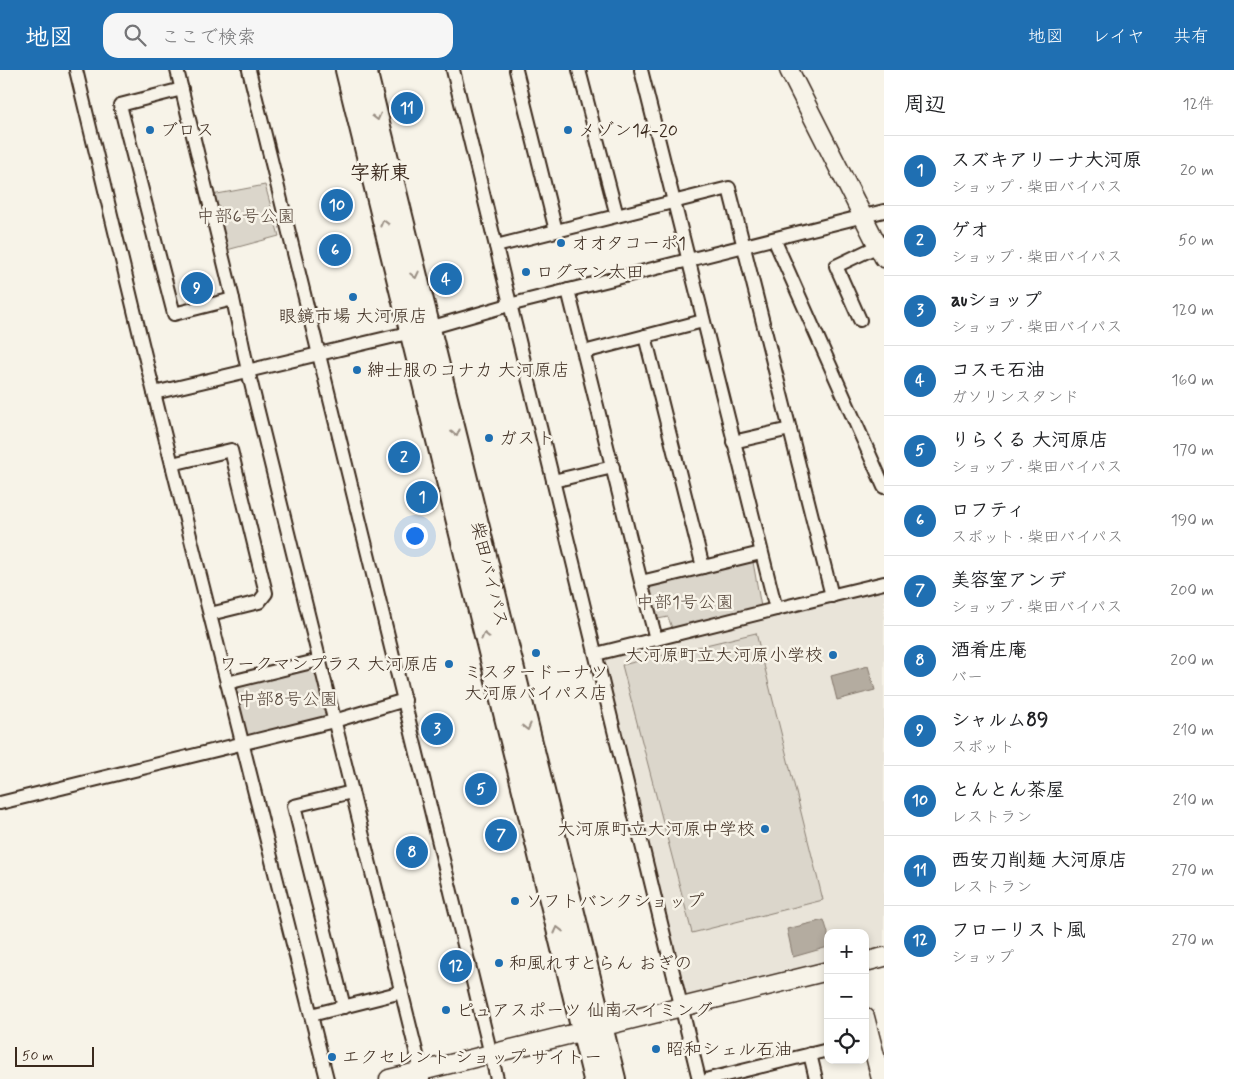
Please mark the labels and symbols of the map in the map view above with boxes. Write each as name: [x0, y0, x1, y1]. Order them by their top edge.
pin: 11: [391, 89, 423, 127]
one-way arrow: [371, 113, 382, 122]
place label: ブロス: [160, 119, 214, 143]
place label: メゾン14-20: [578, 119, 678, 143]
marker: ブロス: [144, 124, 156, 136]
marker: メゾン14-20: [562, 124, 574, 136]
district label: 字新東: [350, 160, 410, 187]
pin: 10: [321, 186, 353, 224]
park label: 中部6号公園: [196, 205, 296, 229]
one-way arrow: [379, 219, 390, 228]
pin: 6: [319, 231, 351, 269]
place label: オオタコーポ1: [571, 232, 686, 256]
marker: オオタコーポ1: [555, 237, 567, 249]
pin: 4: [430, 260, 462, 298]
place label: ログマン太田: [536, 261, 644, 285]
marker: ログマン太田: [520, 266, 532, 278]
pin: 9: [181, 269, 213, 307]
one-way arrow: [409, 271, 420, 280]
marker: 眼鏡市場 大河原店: [347, 291, 359, 303]
place label: 眼鏡市場 大河原店: [279, 305, 427, 329]
place label: 紳士服のコナカ 大河原店: [367, 359, 570, 383]
marker: 紳士服のコナカ 大河原店: [351, 364, 363, 376]
place label: ガスト: [499, 427, 555, 451]
one-way arrow: [450, 428, 461, 437]
marker: ガスト: [483, 432, 495, 444]
pin: 2: [388, 438, 420, 476]
pin: 1: [406, 478, 438, 516]
street label: 柴田バイパス: [464, 519, 514, 629]
your location: [402, 523, 428, 549]
park label: 中部1号公園: [636, 591, 734, 615]
one-way arrow: [480, 632, 491, 641]
place label: 大河原町立大河原小学校: [625, 644, 823, 668]
marker: ミスタードーナツ 大河原バイパス店: [530, 647, 542, 659]
marker: 大河原町立大河原小学校: [827, 649, 839, 661]
place label: ワークマンプラス 大河原店: [219, 653, 439, 677]
marker: ワークマンプラス 大河原店: [443, 658, 455, 670]
place label: ミスタードーナツ 大河原バイパス店: [464, 661, 608, 706]
park label: 中部8号公園: [238, 688, 338, 712]
pin: 3: [421, 710, 453, 748]
one-way arrow: [521, 722, 532, 731]
pin: 5: [465, 770, 497, 808]
pin: 7: [485, 816, 517, 854]
place label: 大河原町立大河原中学校: [557, 818, 755, 842]
marker: 大河原町立大河原中学校: [759, 823, 771, 835]
pin: 8: [396, 833, 428, 871]
place label: ソフトバンクショップ: [525, 890, 704, 914]
marker: ソフトバンクショップ: [509, 895, 521, 907]
one-way arrow: [553, 925, 564, 934]
pin: 12: [440, 947, 472, 985]
place label: 和風れすとらん おぎの: [509, 952, 692, 976]
marker: 和風れすとらん おぎの: [493, 957, 505, 969]
place label: ピュアスポーツ 仙南スイミング: [456, 999, 713, 1023]
marker: ピュアスポーツ 仙南スイミング: [440, 1004, 452, 1016]
place label: 昭和シェル石油: [666, 1038, 792, 1062]
marker: 昭和シェル石油: [650, 1043, 662, 1055]
scale bar: [15, 1044, 94, 1067]
place label: エクセレント ショップ サイトー: [342, 1046, 602, 1070]
marker: エクセレント ショップ サイトー: [326, 1051, 338, 1063]

